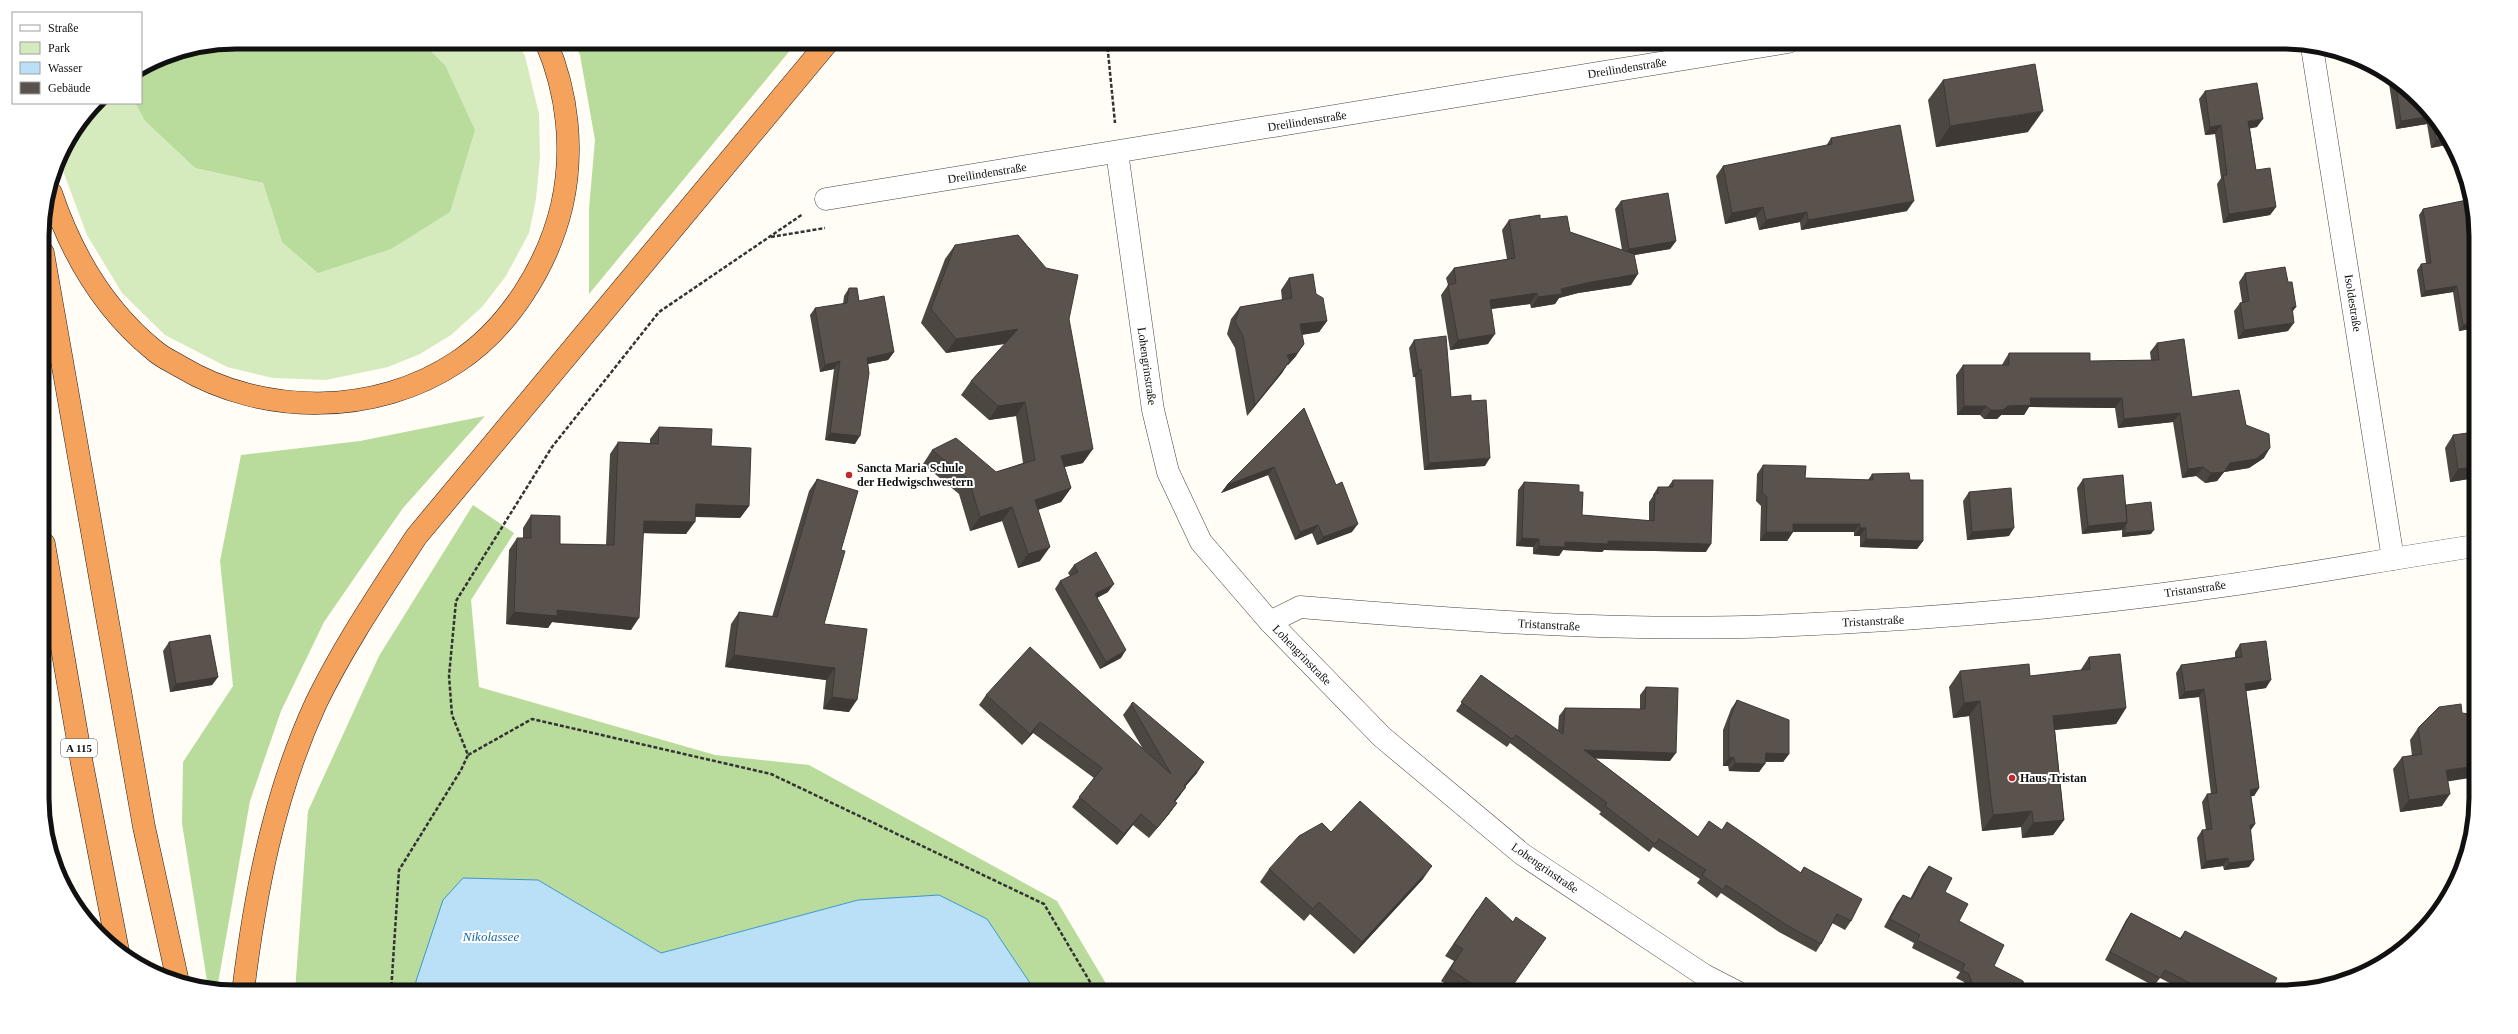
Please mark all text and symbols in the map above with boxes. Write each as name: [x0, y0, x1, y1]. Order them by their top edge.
legend: [12, 12, 142, 104]
text: Straße: [48, 21, 79, 35]
text: Park: [48, 41, 70, 55]
street label: Dreilindenstraße: [1586, 55, 1668, 81]
text: Wasser: [48, 61, 82, 75]
text: Gebäude: [48, 81, 91, 95]
street label: Dreilindenstraße: [1266, 108, 1348, 134]
street label: Dreilindenstraße: [946, 160, 1028, 186]
street label: Isoldestraße: [2342, 273, 2364, 333]
street label: Lohengrinstraße: [1135, 326, 1159, 406]
place label: Sancta Maria Schule der Hedwigschwestern: [857, 461, 973, 489]
marker: Sancta Maria Schule der Hedwigschwestern: [844, 470, 854, 480]
street label: Tristanstraße: [2163, 578, 2227, 600]
street label: Tristanstraße: [1842, 612, 1904, 630]
street label: Tristanstraße: [1518, 616, 1580, 634]
street label: Lohengrinstraße: [1270, 622, 1334, 688]
road number: A 115: [61, 739, 97, 757]
place label: Haus Tristan: [2020, 771, 2087, 785]
marker: Haus Tristan: [2007, 773, 2017, 783]
street label: Lohengrinstraße: [1509, 840, 1581, 896]
water label: Nikolassee: [462, 929, 519, 944]

